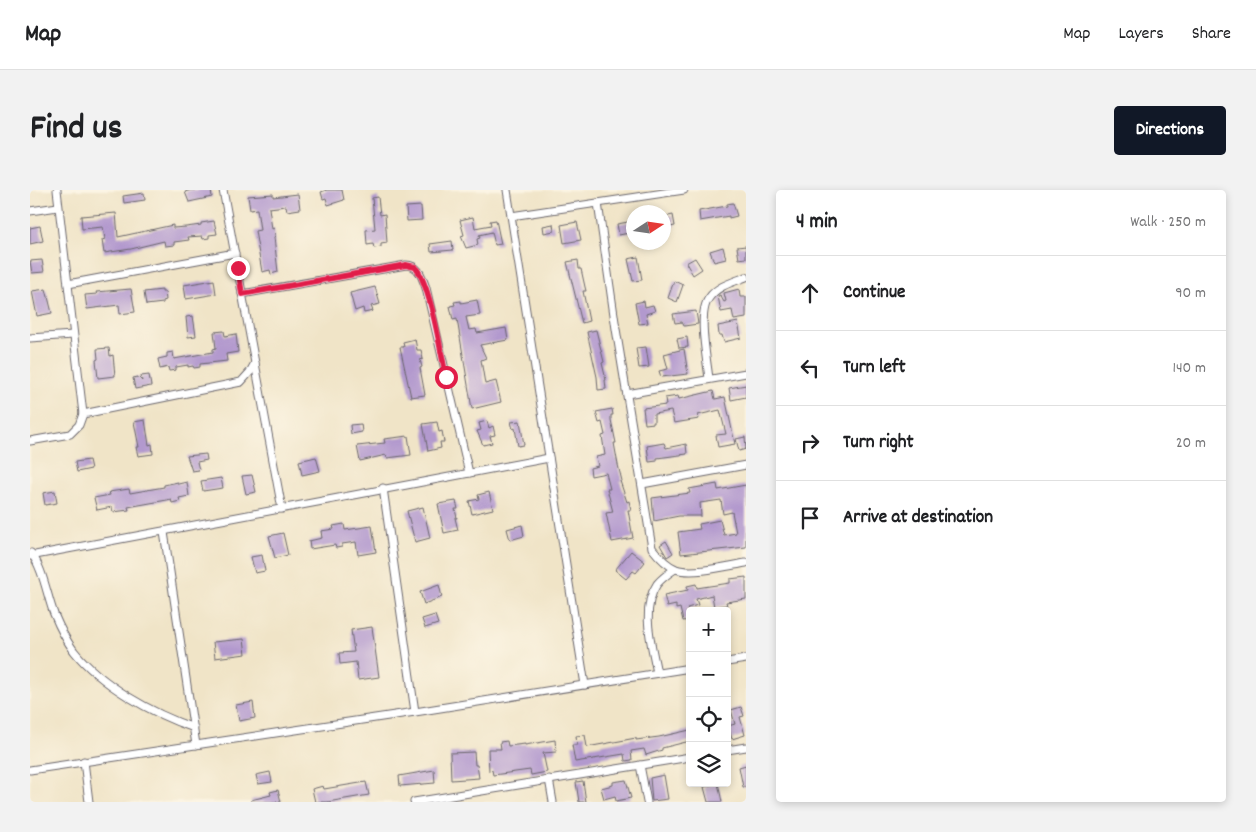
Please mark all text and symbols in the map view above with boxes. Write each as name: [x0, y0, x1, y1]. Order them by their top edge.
text: Map: [25, 18, 61, 52]
text: Map: [1063, 22, 1090, 47]
text: Layers: [1118, 22, 1164, 47]
text: Share: [1192, 22, 1231, 47]
text: Find us: [30, 105, 122, 155]
button: Directions: [1114, 106, 1226, 155]
north arrow: [626, 205, 671, 250]
text: 4 min: [796, 208, 838, 238]
text: Walk · 250 m: [1130, 211, 1206, 234]
route end: [227, 257, 250, 280]
icon: ahead: [796, 279, 824, 307]
text: Continue: [843, 280, 905, 307]
text: 90 m: [1175, 282, 1206, 305]
icon: left: [796, 354, 824, 382]
text: Turn left: [843, 355, 906, 382]
text: 140 m: [1172, 357, 1206, 380]
route start: [435, 366, 458, 389]
icon: right: [796, 429, 824, 457]
text: Turn right: [843, 430, 914, 457]
text: 20 m: [1176, 432, 1206, 455]
icon: arrive: [796, 504, 824, 532]
text: Arrive at destination: [843, 505, 993, 532]
map controls: [686, 607, 731, 787]
button: +: [686, 607, 731, 652]
button: −: [686, 652, 731, 697]
button: locate: [686, 697, 731, 742]
button: layers: [686, 742, 731, 787]

